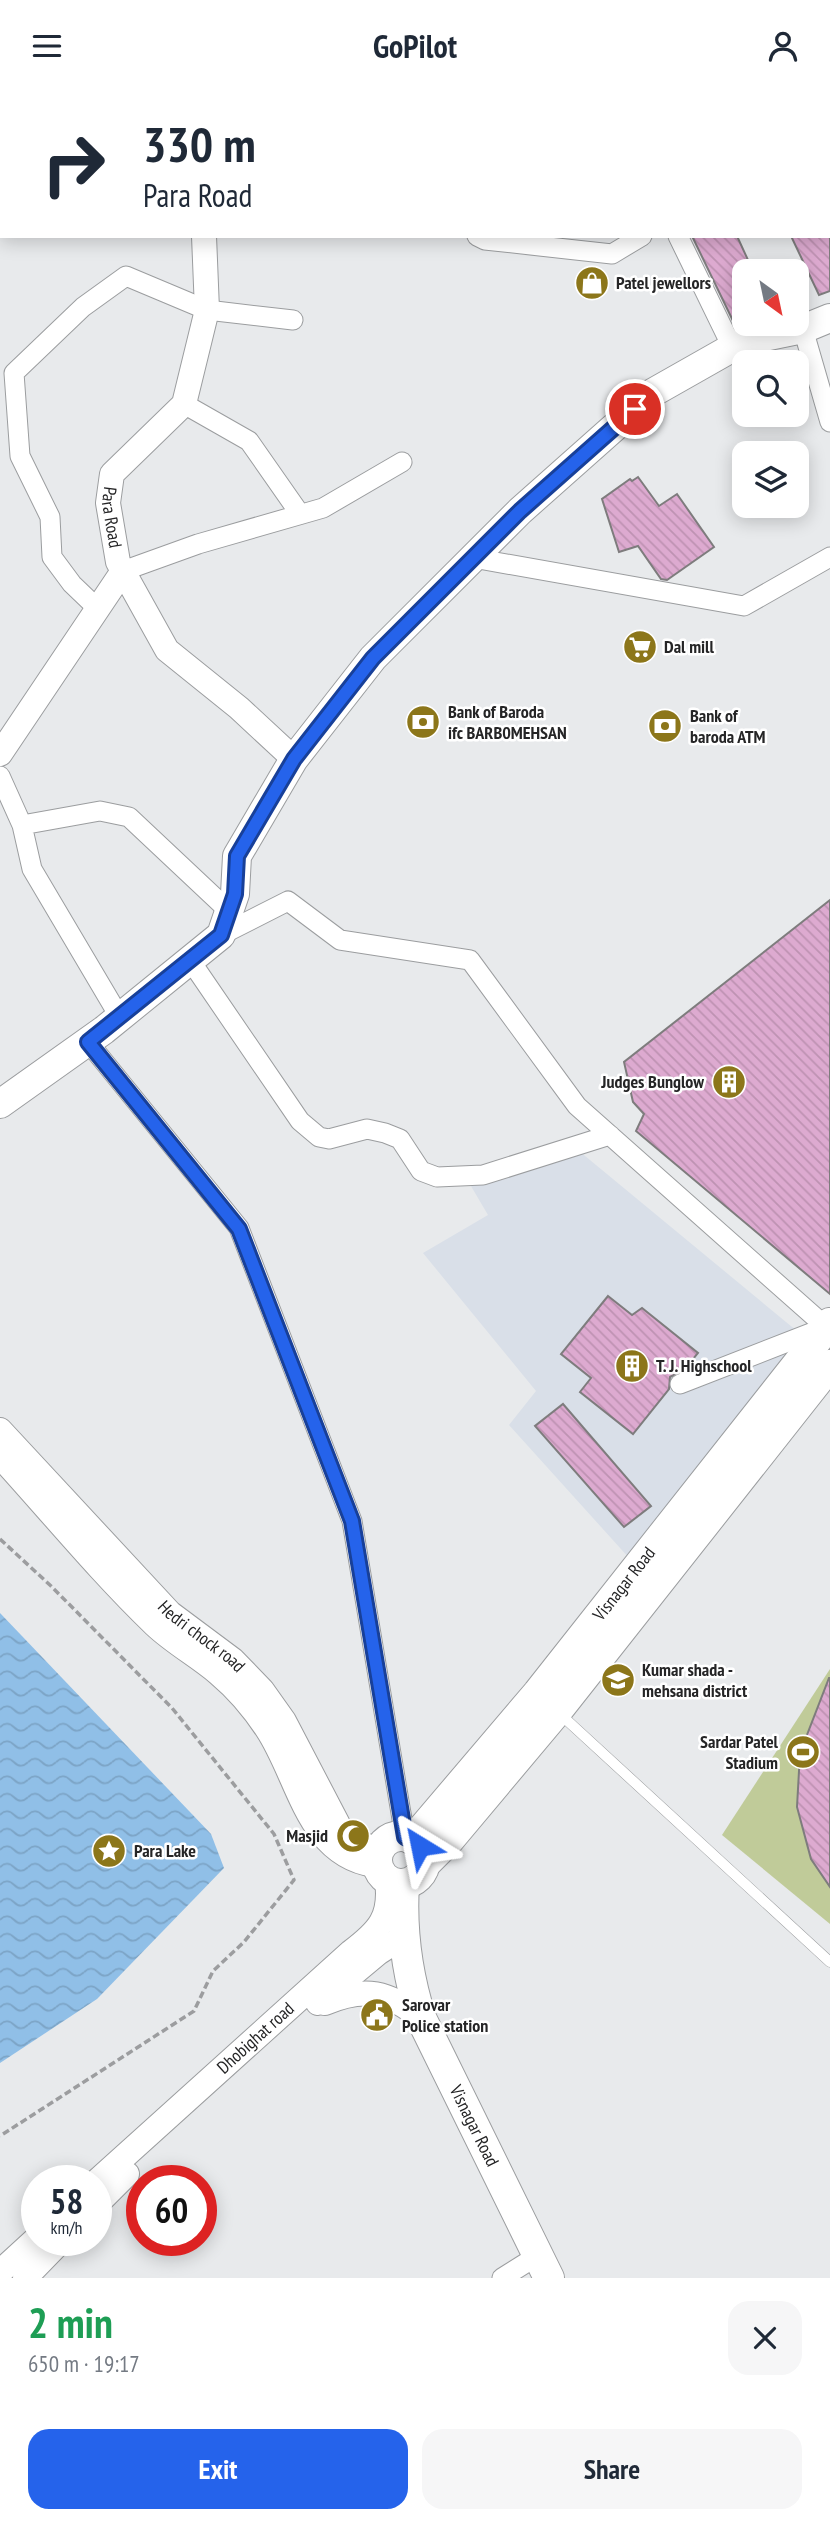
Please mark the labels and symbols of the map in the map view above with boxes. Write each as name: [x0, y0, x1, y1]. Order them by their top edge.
north arrow: [732, 259, 808, 336]
shop icon: Patel jewellors: [573, 264, 611, 302]
place label: Patel jewellors: [616, 271, 711, 294]
pin: [605, 379, 665, 439]
street label: Para Road: [97, 485, 127, 549]
supermarket icon: Dal mill: [621, 628, 659, 666]
place label: Dal mill: [664, 635, 714, 658]
place label: Bank of Baroda ifc BARB0MEHSAN: [448, 700, 567, 744]
bank icon: Bank of Baroda ifc BARB0MEHSAN: [404, 703, 442, 741]
place label: Bank of baroda ATM: [690, 704, 766, 748]
bank icon: Bank of baroda ATM: [646, 707, 684, 745]
building icon: Judges Bunglow: [710, 1063, 748, 1101]
place label: Judges Bunglow: [600, 1070, 704, 1093]
building icon: T. J. Highschool: [613, 1347, 651, 1385]
place label: T. J. Highschool: [656, 1354, 752, 1377]
street label: Visnagar Road: [587, 1542, 660, 1626]
street label: Hedri chock road: [153, 1595, 250, 1677]
place label: Kumar shada - mehsana district: [642, 1658, 748, 1702]
school or university icon: Kumar shada - mehsana district: [599, 1661, 637, 1699]
place label: Sardar Patel Stadium: [700, 1730, 779, 1774]
sports icon: Sardar Patel Stadium: [784, 1733, 822, 1771]
position arrow: [383, 1809, 457, 1883]
mosque icon: Masjid: [334, 1817, 372, 1855]
place label: Masjid: [286, 1824, 328, 1847]
place icon: Para Lake: [90, 1832, 128, 1870]
place label: Para Lake: [134, 1839, 196, 1862]
place label: Sarovar Police station: [402, 1993, 488, 2037]
public building icon: Sarovar Police station: [358, 1996, 396, 2034]
street label: Dhobighat road: [212, 1997, 299, 2078]
street label: Visnagar Road: [444, 2080, 504, 2170]
speed limit sign: 60: [126, 2165, 217, 2256]

